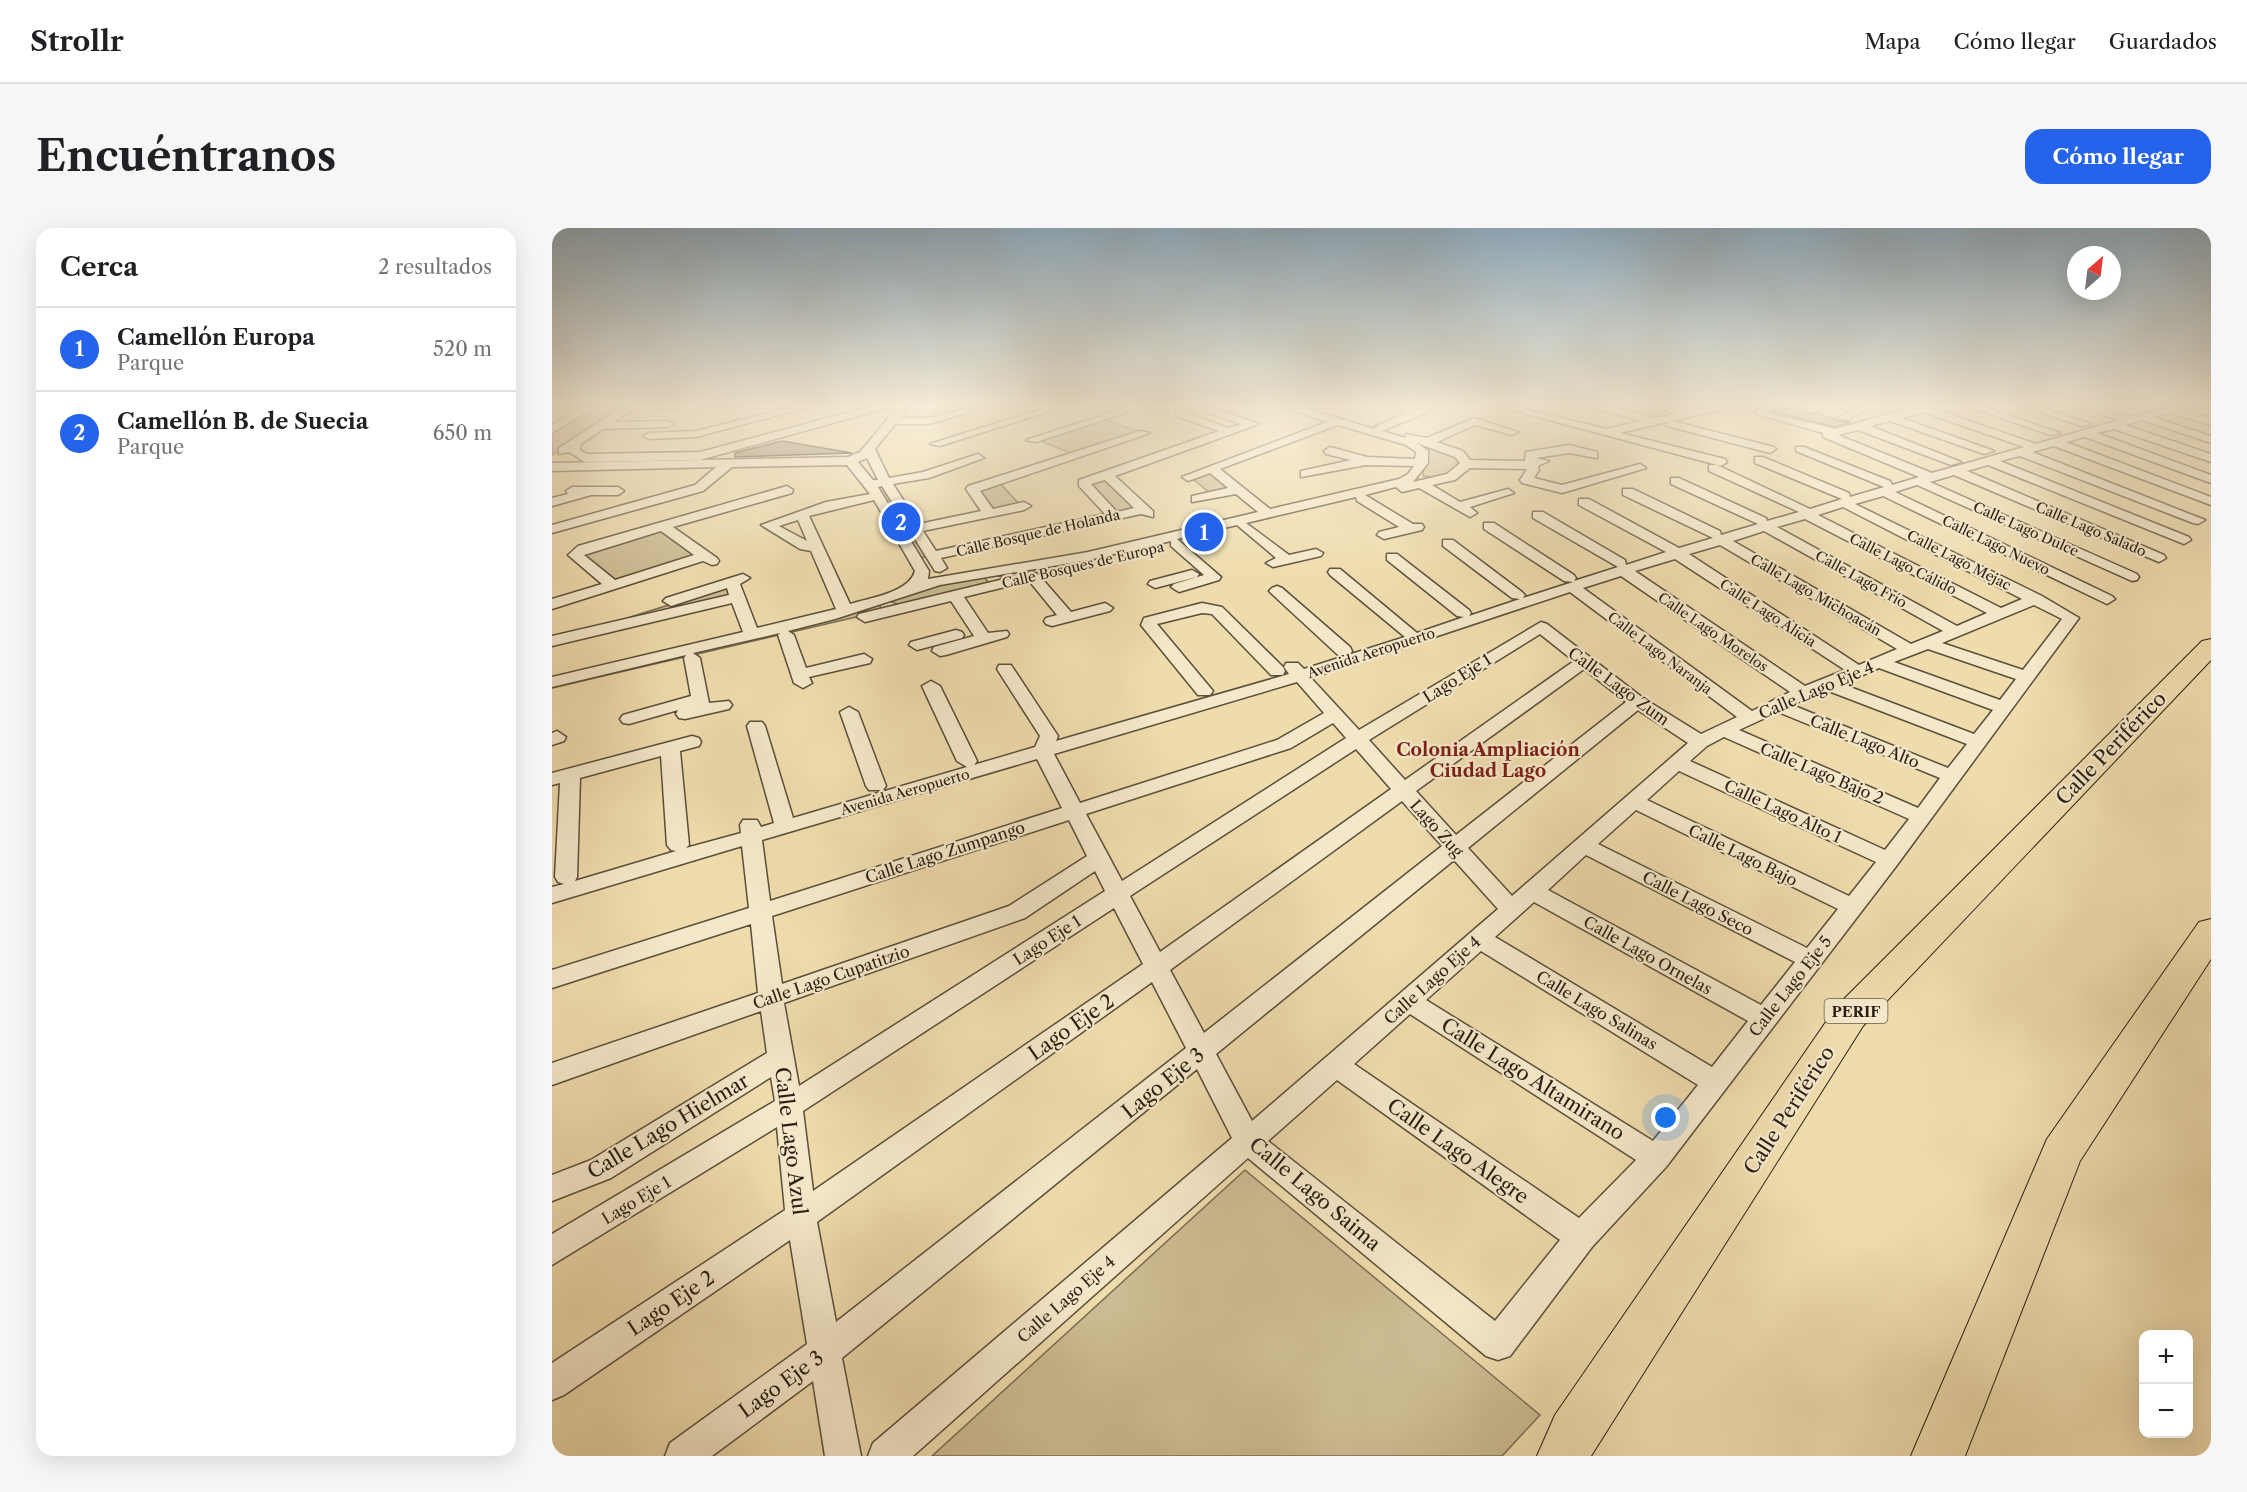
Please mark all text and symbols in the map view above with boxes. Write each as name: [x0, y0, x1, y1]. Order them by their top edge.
text: Strollr: [30, 24, 124, 58]
text: Mapa: [1864, 29, 1921, 54]
text: Cómo llegar: [1954, 29, 2076, 54]
text: Guardados: [2109, 29, 2217, 54]
button: Cómo llegar: [2025, 129, 2211, 184]
text: Encuéntranos: [36, 130, 336, 182]
north arrow: [2067, 246, 2121, 300]
text: Cerca: [60, 251, 138, 283]
text: 2 resultados: [378, 255, 492, 279]
text: Camellón Europa: [117, 324, 315, 351]
text: 1: [75, 337, 84, 361]
text: 520 m: [433, 337, 492, 361]
text: Parque: [117, 351, 184, 375]
text: Camellón B. de Suecia: [117, 408, 368, 435]
text: 2: [74, 421, 85, 445]
text: 650 m: [433, 421, 492, 445]
text: Parque: [117, 435, 184, 459]
street label: Calle Lago Dulce: [1970, 498, 2082, 560]
street label: Calle Lago Salado: [2033, 498, 2149, 560]
pin: 2: [882, 500, 920, 544]
street label: Calle Bosque de Holanda: [954, 505, 1122, 561]
pin: 1: [1184, 510, 1224, 554]
street label: Calle Lago Nuevo: [1939, 511, 2053, 579]
street label: Calle Lago Mejac: [1904, 526, 2014, 594]
street label: Calle Lago Cálido: [1846, 529, 1960, 599]
street label: Calle Bosques de Europa: [1000, 537, 1166, 592]
street label: Calle Lago Frío: [1812, 546, 1910, 612]
street label: Calle Lago Michoacán: [1747, 550, 1885, 640]
street label: Calle Lago Alicia: [1716, 575, 1820, 651]
street label: Calle Lago Morelos: [1654, 588, 1772, 676]
street label: Calle Lago Naranja: [1604, 608, 1716, 699]
street label: Avenida Aeropuerto: [1304, 624, 1437, 682]
street label: Calle Lago Zum: [1564, 643, 1674, 730]
street label: Lago Eje 1: [1419, 649, 1495, 707]
street label: Calle Lago Eje 4: [1756, 657, 1876, 723]
street label: Calle Periférico: [2051, 686, 2171, 810]
street label: Calle Lago Alto: [1807, 710, 1923, 772]
street label: Calle Lago Bajo 2: [1757, 738, 1887, 808]
district label: Colonia Ampliación Ciudad Lago: [1396, 739, 1581, 782]
street label: Avenida Aeropuerto: [837, 765, 972, 819]
street label: Calle Lago Alto 1: [1721, 775, 1845, 847]
street label: Lago Zug: [1406, 795, 1468, 861]
street label: Calle Lago Zumpango: [863, 817, 1028, 887]
street label: Calle Lago Bajo: [1685, 820, 1801, 890]
street label: Calle Lago Seco: [1639, 866, 1757, 940]
street label: Lago Eje 1: [1009, 911, 1085, 969]
street label: Calle Lago Ornelas: [1580, 911, 1716, 999]
street label: Calle Lago Eje 4: [1380, 931, 1484, 1029]
street label: Calle Lago Eje 5: [1744, 932, 1836, 1040]
street label: Calle Lago Cupatitzio: [750, 941, 912, 1013]
street label: Calle Lago Salinas: [1533, 966, 1661, 1054]
street label: Lago Eje 2: [1023, 989, 1119, 1065]
road number: PERIF: [1824, 999, 1888, 1023]
street label: Calle Lago Altamirano: [1437, 1013, 1629, 1145]
street label: Calle Periférico: [1739, 1041, 1839, 1179]
street label: Lago Eje 3: [1117, 1043, 1209, 1123]
street label: Calle Lago Azul: [770, 1066, 812, 1216]
street label: Calle Lago Hielmar: [583, 1068, 754, 1184]
street label: Calle Lago Alegre: [1383, 1093, 1533, 1209]
your location: [1651, 1103, 1680, 1132]
street label: Calle Lago Saima: [1245, 1132, 1386, 1256]
street label: Lago Eje 1: [598, 1171, 674, 1228]
street label: Calle Lago Eje 4: [1013, 1251, 1119, 1347]
street label: Lago Eje 2: [623, 1265, 719, 1341]
map controls: [2139, 1330, 2193, 1438]
button: +: [2139, 1330, 2193, 1384]
street label: Lago Eje 3: [734, 1345, 828, 1423]
button: −: [2139, 1384, 2193, 1438]

